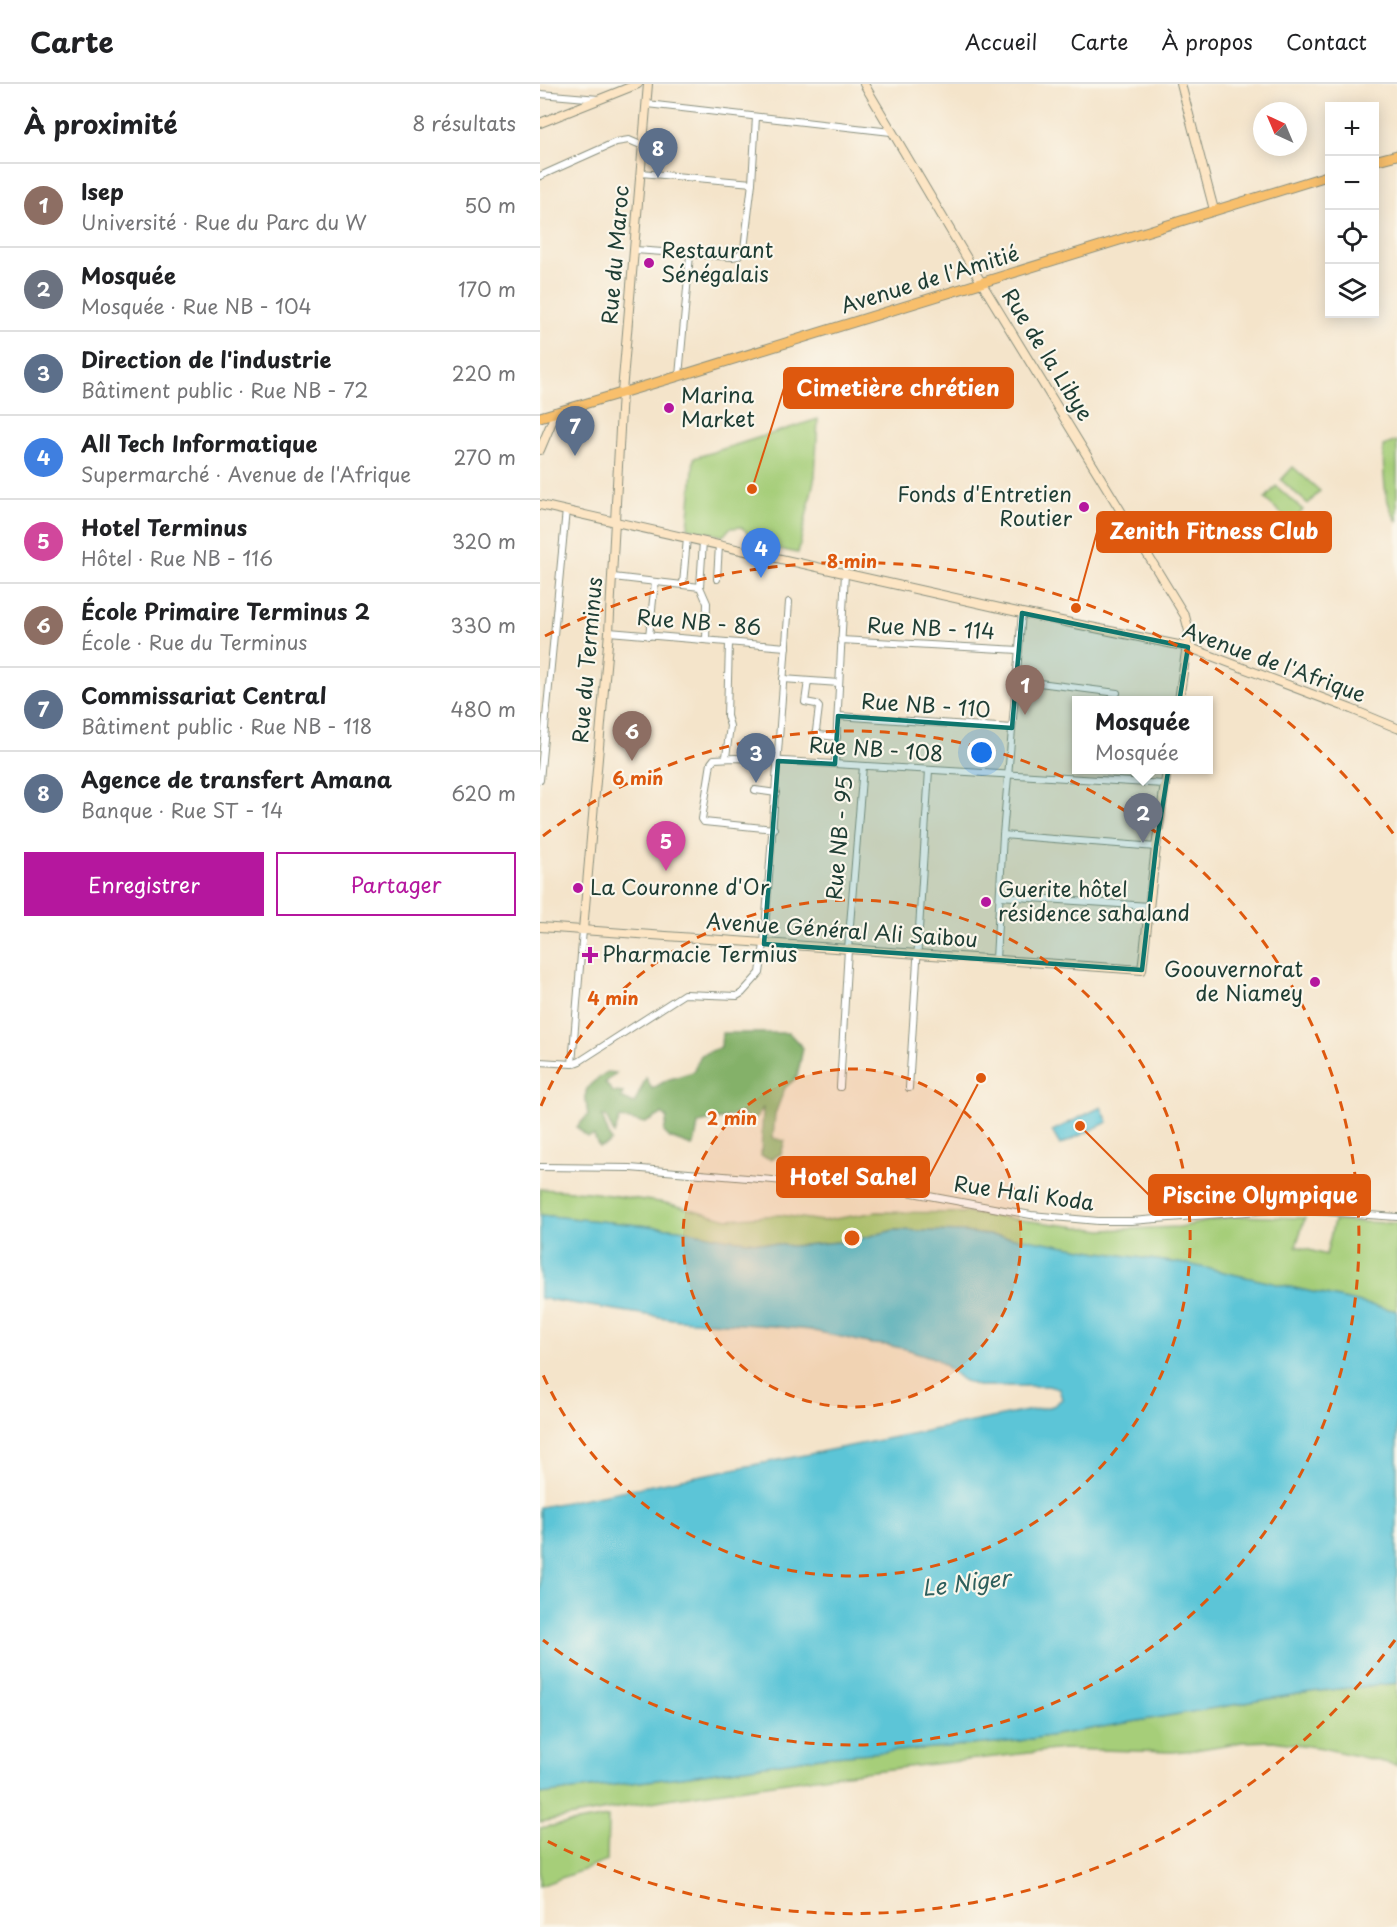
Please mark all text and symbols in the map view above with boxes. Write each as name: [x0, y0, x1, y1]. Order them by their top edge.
text: Carte: [30, 20, 114, 63]
text: Accueil: [965, 25, 1037, 57]
text: Carte: [1070, 25, 1128, 57]
text: À propos: [1161, 25, 1253, 57]
text: Contact: [1286, 25, 1367, 57]
north arrow: [1253, 102, 1307, 156]
map controls: [1325, 102, 1379, 318]
button: +: [1325, 102, 1379, 156]
text: À proximité: [24, 104, 178, 143]
text: 8 résultats: [412, 108, 516, 138]
pin: 8: [638, 128, 678, 178]
button: −: [1325, 156, 1379, 210]
text: Isep: [81, 174, 124, 207]
street label: Rue du Maroc: [592, 184, 636, 326]
text: 1: [39, 190, 48, 220]
text: 50 m: [464, 190, 516, 220]
text: Université · Rue du Parc du W: [81, 207, 367, 237]
button: locate: [1325, 210, 1379, 264]
place label: Restaurant Sénégalais: [661, 233, 773, 289]
street label: Avenue de l'Amitié: [836, 236, 1022, 320]
marker: Restaurant Sénégalais: [642, 256, 656, 270]
text: Mosquée: [81, 258, 176, 291]
button: layers: [1325, 264, 1379, 318]
text: 2: [36, 274, 51, 304]
text: 170 m: [458, 274, 516, 304]
street label: Rue de la Libye: [995, 281, 1102, 426]
text: Mosquée · Rue NB - 104: [81, 291, 312, 321]
text: Direction de l'industrie: [81, 342, 331, 375]
text: 3: [37, 358, 50, 388]
text: 220 m: [452, 358, 516, 388]
callout: Cimetière chrétien: [784, 368, 1013, 408]
text: Cimetière chrétien: [796, 370, 1000, 403]
text: Bâtiment public · Rue NB - 72: [81, 375, 368, 405]
place label: Marina Market: [681, 378, 755, 434]
marker: Marina Market: [662, 401, 676, 415]
pin: 7: [555, 406, 594, 456]
text: All Tech Informatique: [81, 426, 318, 459]
text: 4: [37, 442, 50, 472]
text: 270 m: [453, 442, 516, 472]
text: Supermarché · Avenue de l'Afrique: [81, 459, 411, 489]
place label: Fonds d'Entretien Routier: [897, 477, 1072, 533]
marker: Fonds d'Entretien Routier: [1077, 500, 1091, 514]
text: Hotel Terminus: [81, 510, 247, 543]
callout: Zenith Fitness Club: [1097, 512, 1331, 552]
text: Zenith Fitness Club: [1109, 513, 1319, 546]
text: 5: [37, 526, 50, 556]
text: 320 m: [452, 526, 516, 556]
pin: 4: [742, 528, 780, 578]
text: Hôtel · Rue NB - 116: [81, 543, 273, 573]
text: 8 min: [827, 547, 877, 574]
street label: Rue du Terminus: [563, 575, 609, 744]
text: École Primaire Terminus 2: [81, 594, 370, 627]
street label: Rue NB - 86: [636, 600, 763, 642]
street label: Rue NB - 114: [866, 608, 996, 646]
text: 6: [36, 610, 51, 640]
text: 330 m: [450, 610, 516, 640]
street label: Avenue de l'Afrique: [1179, 613, 1371, 709]
text: École · Rue du Terminus: [81, 627, 307, 657]
pin: 1: [1006, 666, 1044, 715]
text: Commissariat Central: [81, 678, 326, 711]
street label: Rue NB - 110: [860, 684, 992, 724]
text: 7: [38, 694, 49, 724]
text: 480 m: [451, 694, 516, 724]
popup: [1072, 696, 1213, 774]
text: Mosquée: [1095, 704, 1190, 737]
text: Bâtiment public · Rue NB - 118: [81, 711, 372, 741]
pin: 6: [612, 712, 652, 761]
street label: Rue NB - 108: [808, 727, 944, 769]
pin: 3: [736, 734, 776, 783]
text: Mosquée: [1095, 737, 1179, 767]
your location: [967, 738, 996, 767]
text: Agence de transfert Amana: [81, 762, 392, 795]
text: 6 min: [613, 764, 663, 791]
street label: Rue NB - 95: [817, 774, 859, 901]
text: 8: [37, 778, 50, 808]
text: 620 m: [452, 778, 516, 808]
pin: 2: [1124, 794, 1162, 843]
text: Banque · Rue ST - 14: [81, 795, 283, 825]
pin: 5: [646, 822, 686, 871]
button: Enregistrer: [24, 852, 264, 916]
button: Partager: [276, 852, 516, 916]
place label: La Couronne d'Or: [590, 870, 770, 902]
place label: Guerite hôtel résidence sahaland: [998, 872, 1190, 928]
marker: La Couronne d'Or: [571, 881, 585, 895]
marker: Guerite hôtel résidence sahaland: [979, 895, 993, 909]
street label: Avenue Général Ali Saibou: [705, 904, 979, 954]
place label: Pharmacie Termius: [602, 937, 797, 969]
marker: Pharmacie Termius: [583, 948, 597, 962]
place label: Goouvernorat de Niamey: [1164, 952, 1303, 1008]
marker: Goouvernorat de Niamey: [1308, 975, 1322, 989]
text: 4 min: [587, 984, 639, 1011]
text: 2 min: [707, 1104, 757, 1131]
callout: Hotel Sahel: [777, 1157, 929, 1197]
text: Hotel Sahel: [789, 1159, 917, 1192]
street label: Rue Hali Koda: [952, 1166, 1097, 1218]
callout: Piscine Olympique: [1149, 1175, 1370, 1215]
text: Piscine Olympique: [1162, 1177, 1358, 1210]
centre of rings: [842, 1228, 862, 1248]
water label: Le Niger: [920, 1559, 1014, 1603]

